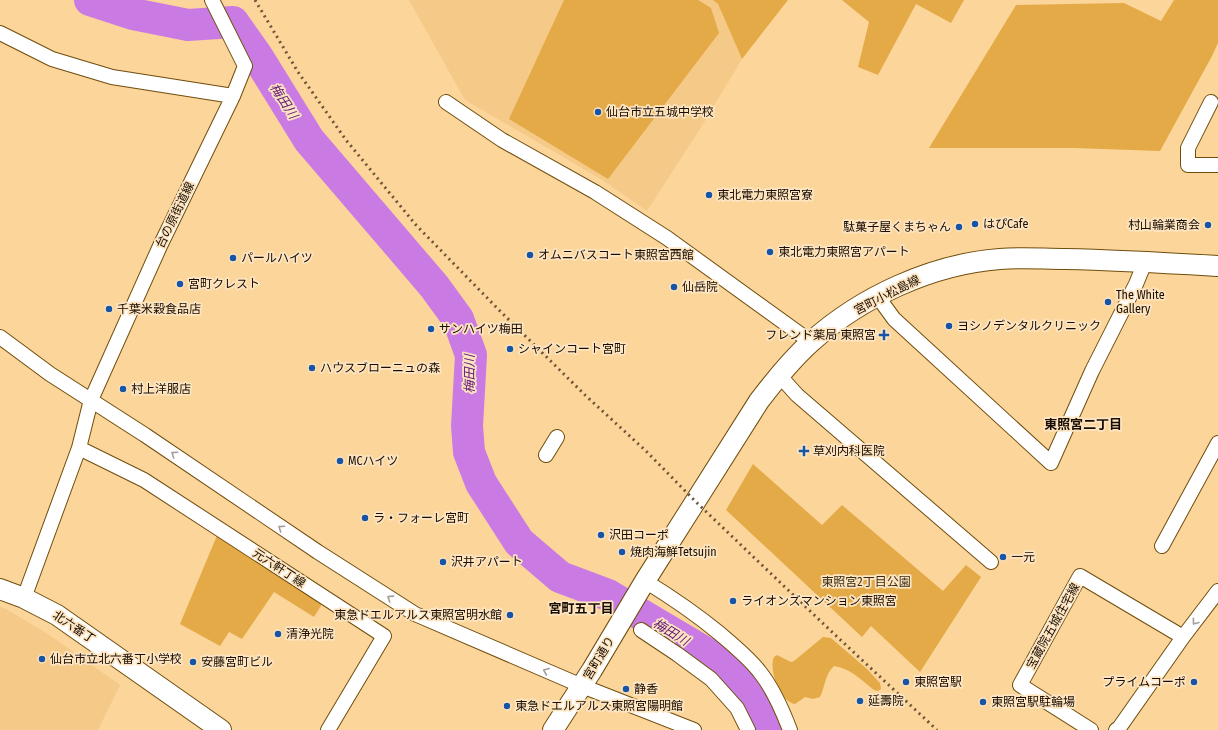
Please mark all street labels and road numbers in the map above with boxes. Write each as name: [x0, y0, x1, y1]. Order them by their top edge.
street label: 台の原街道線: [153, 180, 197, 250]
street label: 宮町小松島線: [852, 272, 922, 318]
street label: 元六軒丁線: [250, 546, 308, 590]
street label: 宝蔵院五城住宅線: [1024, 581, 1082, 671]
street label: 北六番丁: [50, 608, 98, 646]
street label: 宮町通り: [581, 634, 617, 682]

